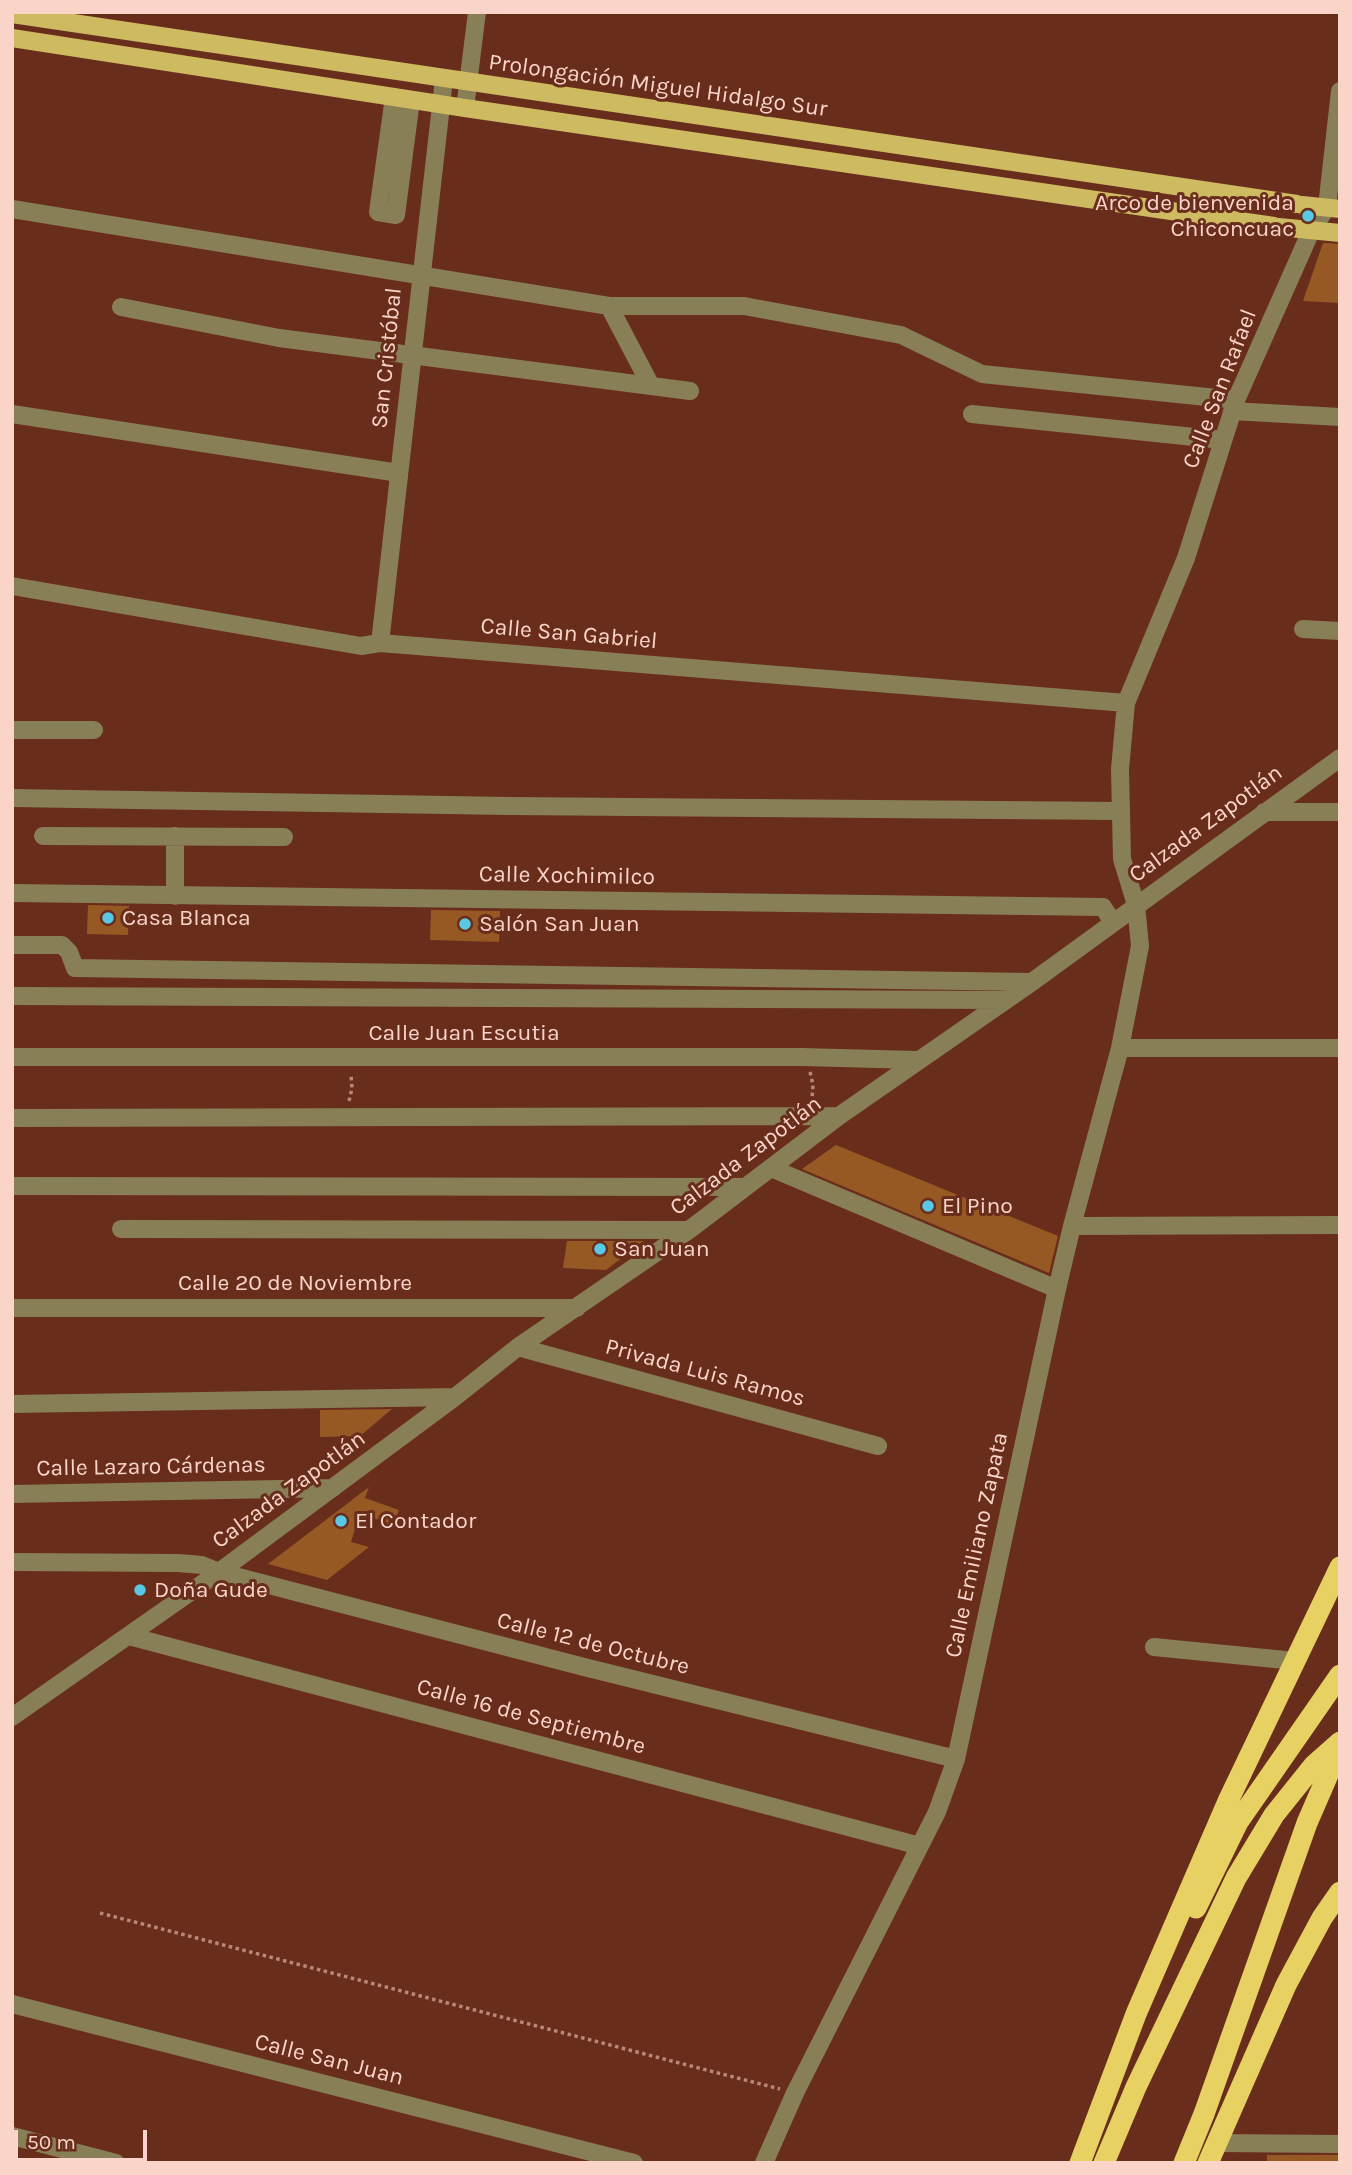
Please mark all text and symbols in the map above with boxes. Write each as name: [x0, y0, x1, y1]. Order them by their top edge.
street label: Prolongación Miguel Hidalgo Sur: [487, 49, 829, 123]
place label: Arco de bienvenida Chiconcuac: [1095, 189, 1294, 243]
marker: Arco de bienvenida Chiconcuac: [1300, 208, 1316, 224]
street label: San Cristóbal: [366, 286, 408, 430]
street label: Calle San Rafael: [1177, 305, 1263, 473]
street label: Calle San Gabriel: [479, 613, 659, 655]
street label: Calzada Zapotlán: [1124, 759, 1288, 889]
street label: Calle Xochimilco: [479, 861, 655, 891]
place label: Casa Blanca: [122, 904, 251, 932]
marker: Casa Blanca: [100, 910, 116, 926]
place label: Salón San Juan: [479, 910, 640, 938]
marker: Salón San Juan: [457, 916, 473, 932]
street label: Calle Juan Escutia: [368, 1019, 560, 1047]
street label: Calzada Zapotlán: [665, 1090, 827, 1222]
place label: El Pino: [942, 1192, 1013, 1220]
marker: El Pino: [920, 1198, 936, 1214]
place label: San Juan: [614, 1235, 710, 1263]
marker: San Juan: [592, 1241, 608, 1257]
street label: Calle 20 de Noviembre: [178, 1269, 412, 1297]
street label: Privada Luis Ramos: [602, 1333, 808, 1413]
street label: Calzada Zapotlán: [207, 1425, 371, 1555]
street label: Calle Emiliano Zapata: [940, 1430, 1014, 1660]
street label: Calle Lazaro Cárdenas: [36, 1451, 266, 1483]
place label: El Contador: [355, 1507, 476, 1535]
marker: El Contador: [333, 1513, 349, 1529]
place label: Doña Gude: [154, 1576, 268, 1604]
marker: Doña Gude: [132, 1582, 148, 1598]
street label: Calle 12 de Octubre: [494, 1607, 692, 1681]
street label: Calle 16 de Septiembre: [414, 1673, 648, 1761]
street label: Calle San Juan: [252, 2028, 406, 2092]
scale bar: [18, 2116, 150, 2160]
text: 50 m: [27, 2130, 76, 2154]

